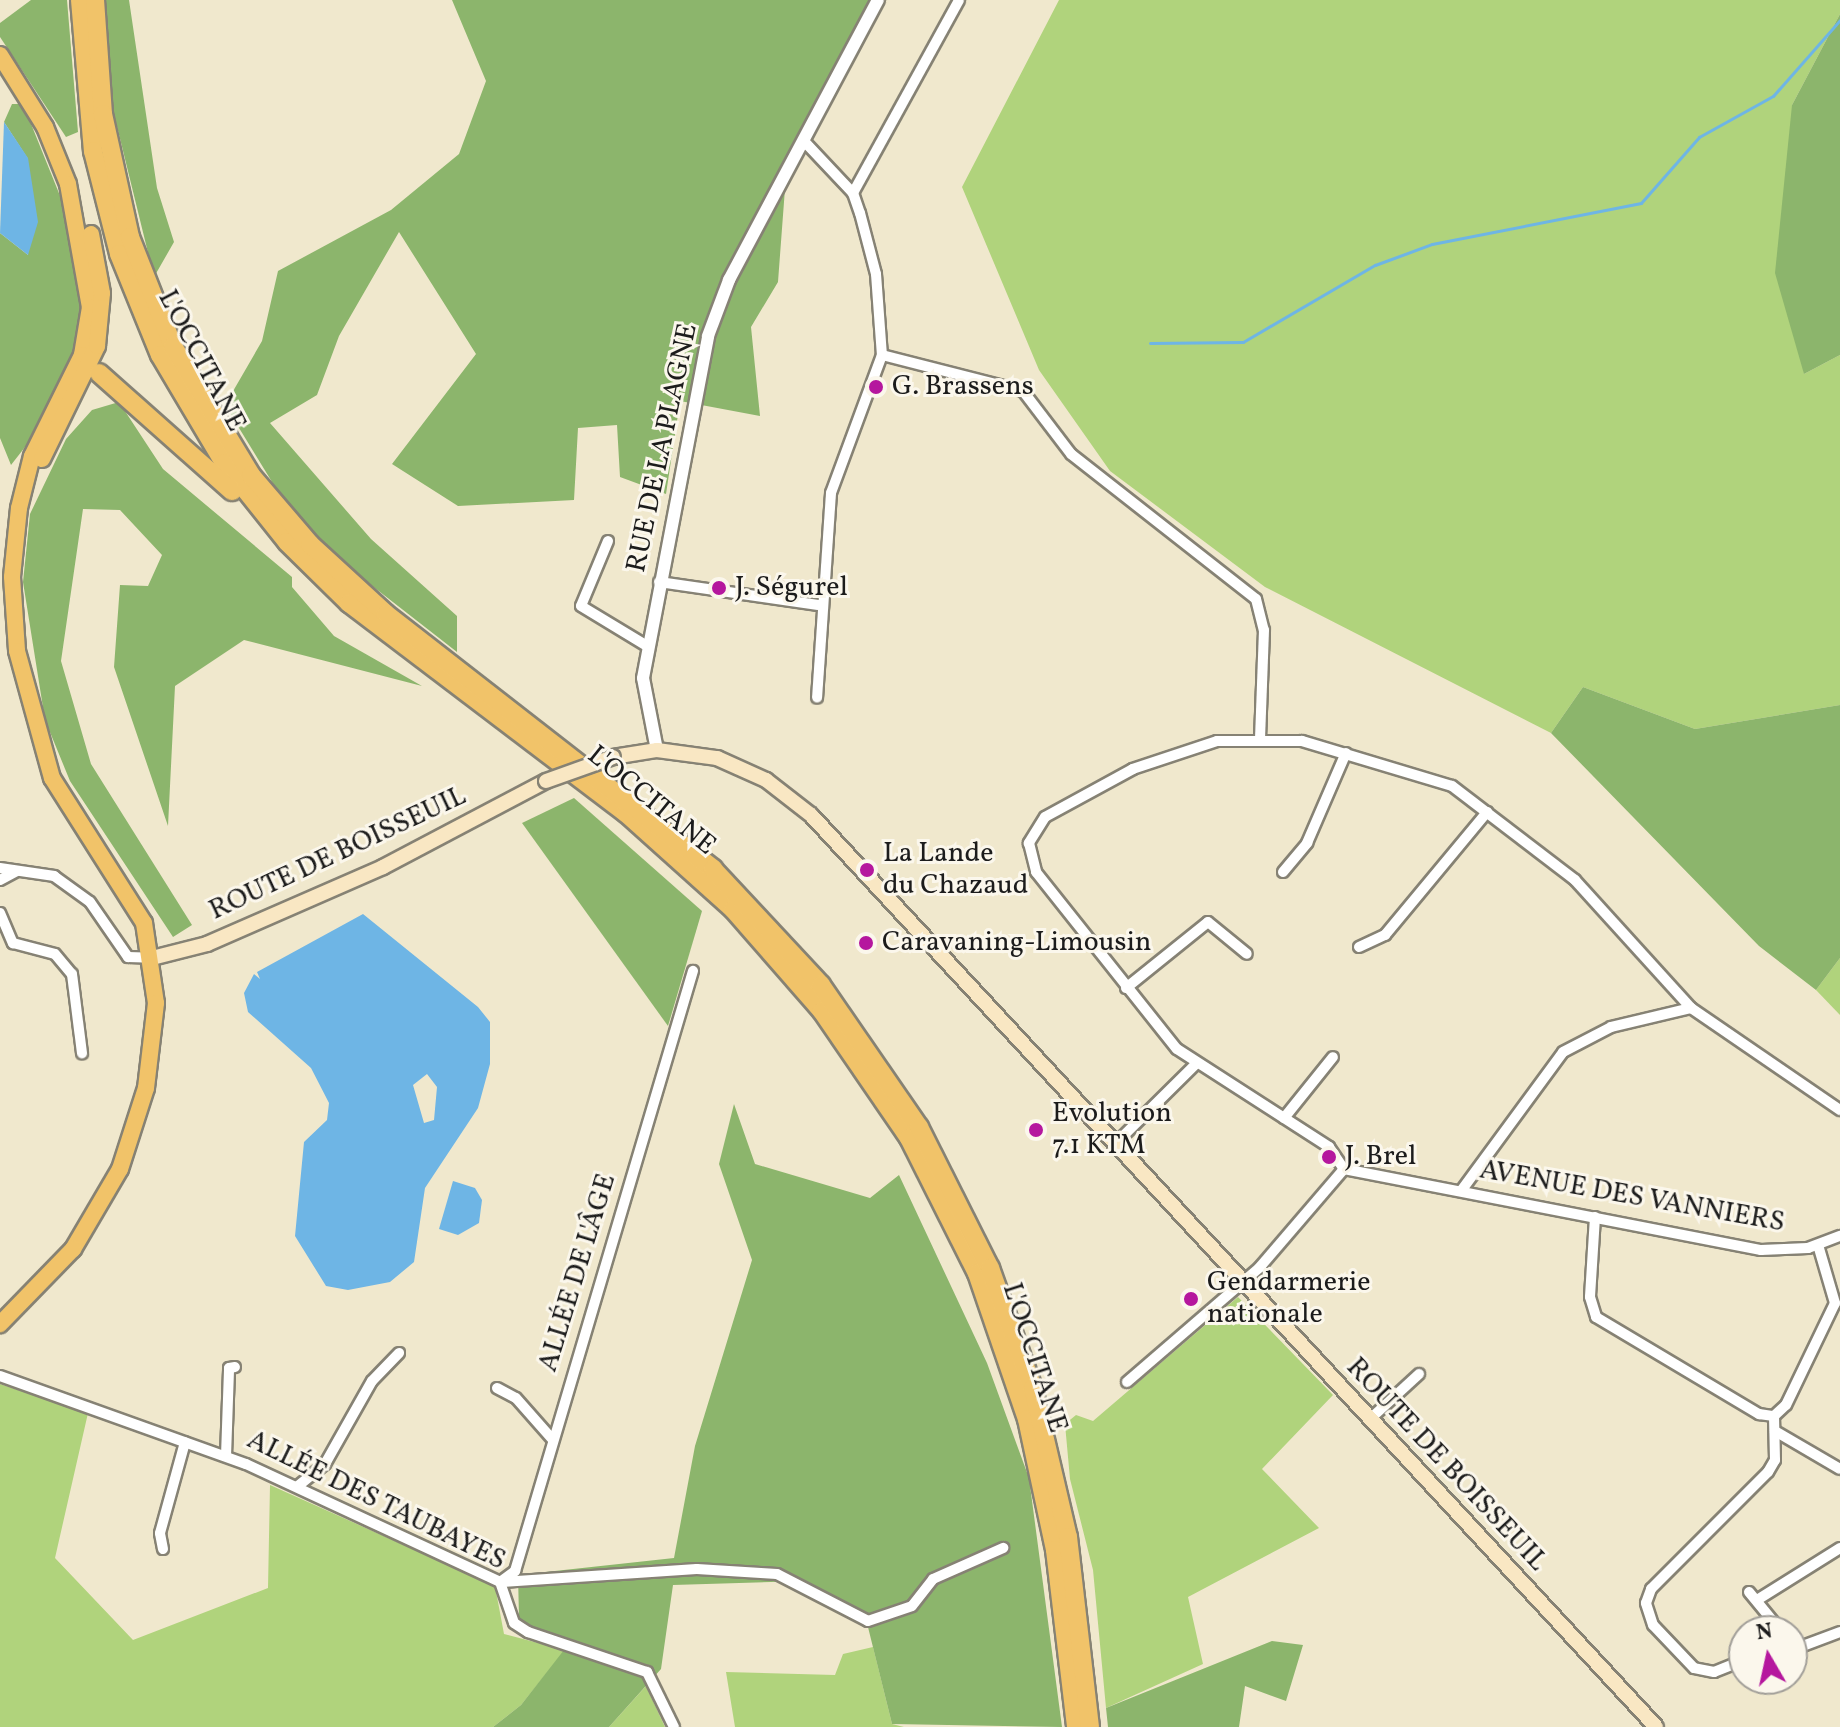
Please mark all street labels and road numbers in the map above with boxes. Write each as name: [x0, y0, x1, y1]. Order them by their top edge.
street label: L'OCCITANE: [150, 284, 252, 438]
street label: RUE DE LA PLAGNE: [620, 321, 706, 575]
street label: L'OCCITANE: [580, 739, 722, 863]
street label: ROUTE DE BOISSEUIL: [204, 780, 472, 928]
street label: AVENUE DES VANNIERS: [1476, 1154, 1788, 1240]
street label: ALLÉE DE L'ÂGE: [532, 1170, 624, 1376]
street label: L'OCCITANE: [994, 1279, 1074, 1437]
street label: ROUTE DE BOISSEUIL: [1338, 1351, 1554, 1579]
street label: ALLÉE DES TAUBAYES: [241, 1424, 511, 1578]

